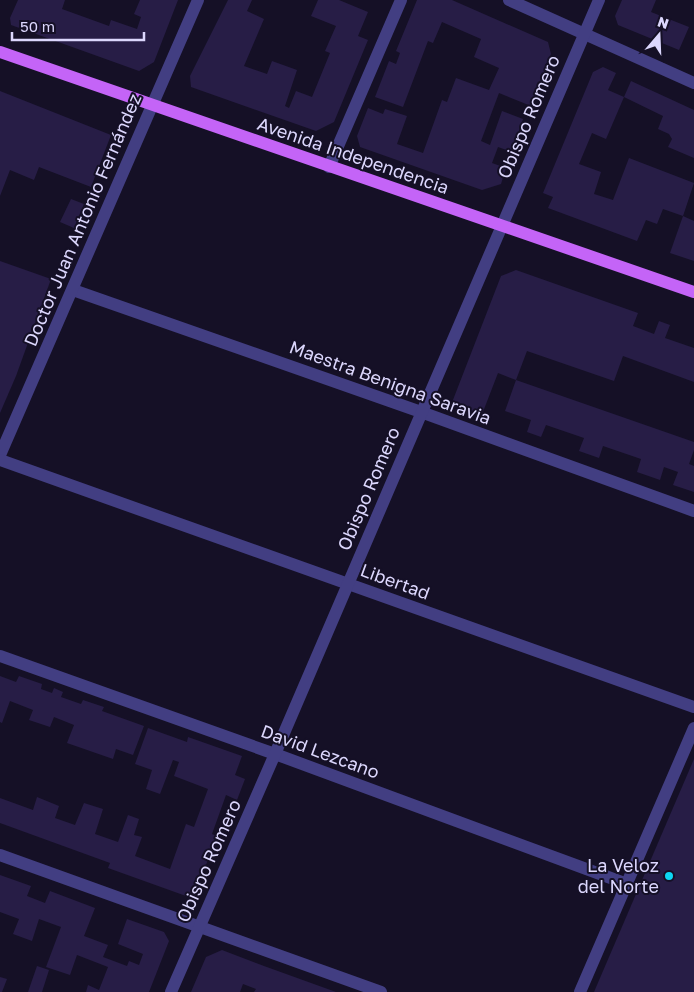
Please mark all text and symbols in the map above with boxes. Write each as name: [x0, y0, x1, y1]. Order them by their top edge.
scale bar: [12, 10, 145, 42]
north arrow: [634, 10, 684, 60]
text: N: [656, 12, 671, 32]
text: 50 m: [20, 17, 55, 35]
street label: Obispo Romero: [492, 52, 564, 182]
street label: Doctor Juan Antonio Fernández: [19, 90, 145, 349]
street label: Avenida Independencia: [255, 112, 452, 198]
street label: Maestra Benigna Saravia: [287, 335, 494, 429]
street label: Obispo Romero: [332, 424, 404, 554]
street label: Libertad: [358, 558, 433, 604]
street label: David Lezcano: [258, 719, 383, 783]
street label: Obispo Romero: [171, 796, 245, 925]
place label: La Veloz del Norte: [578, 854, 659, 897]
marker: La Veloz del Norte: [663, 870, 675, 882]

